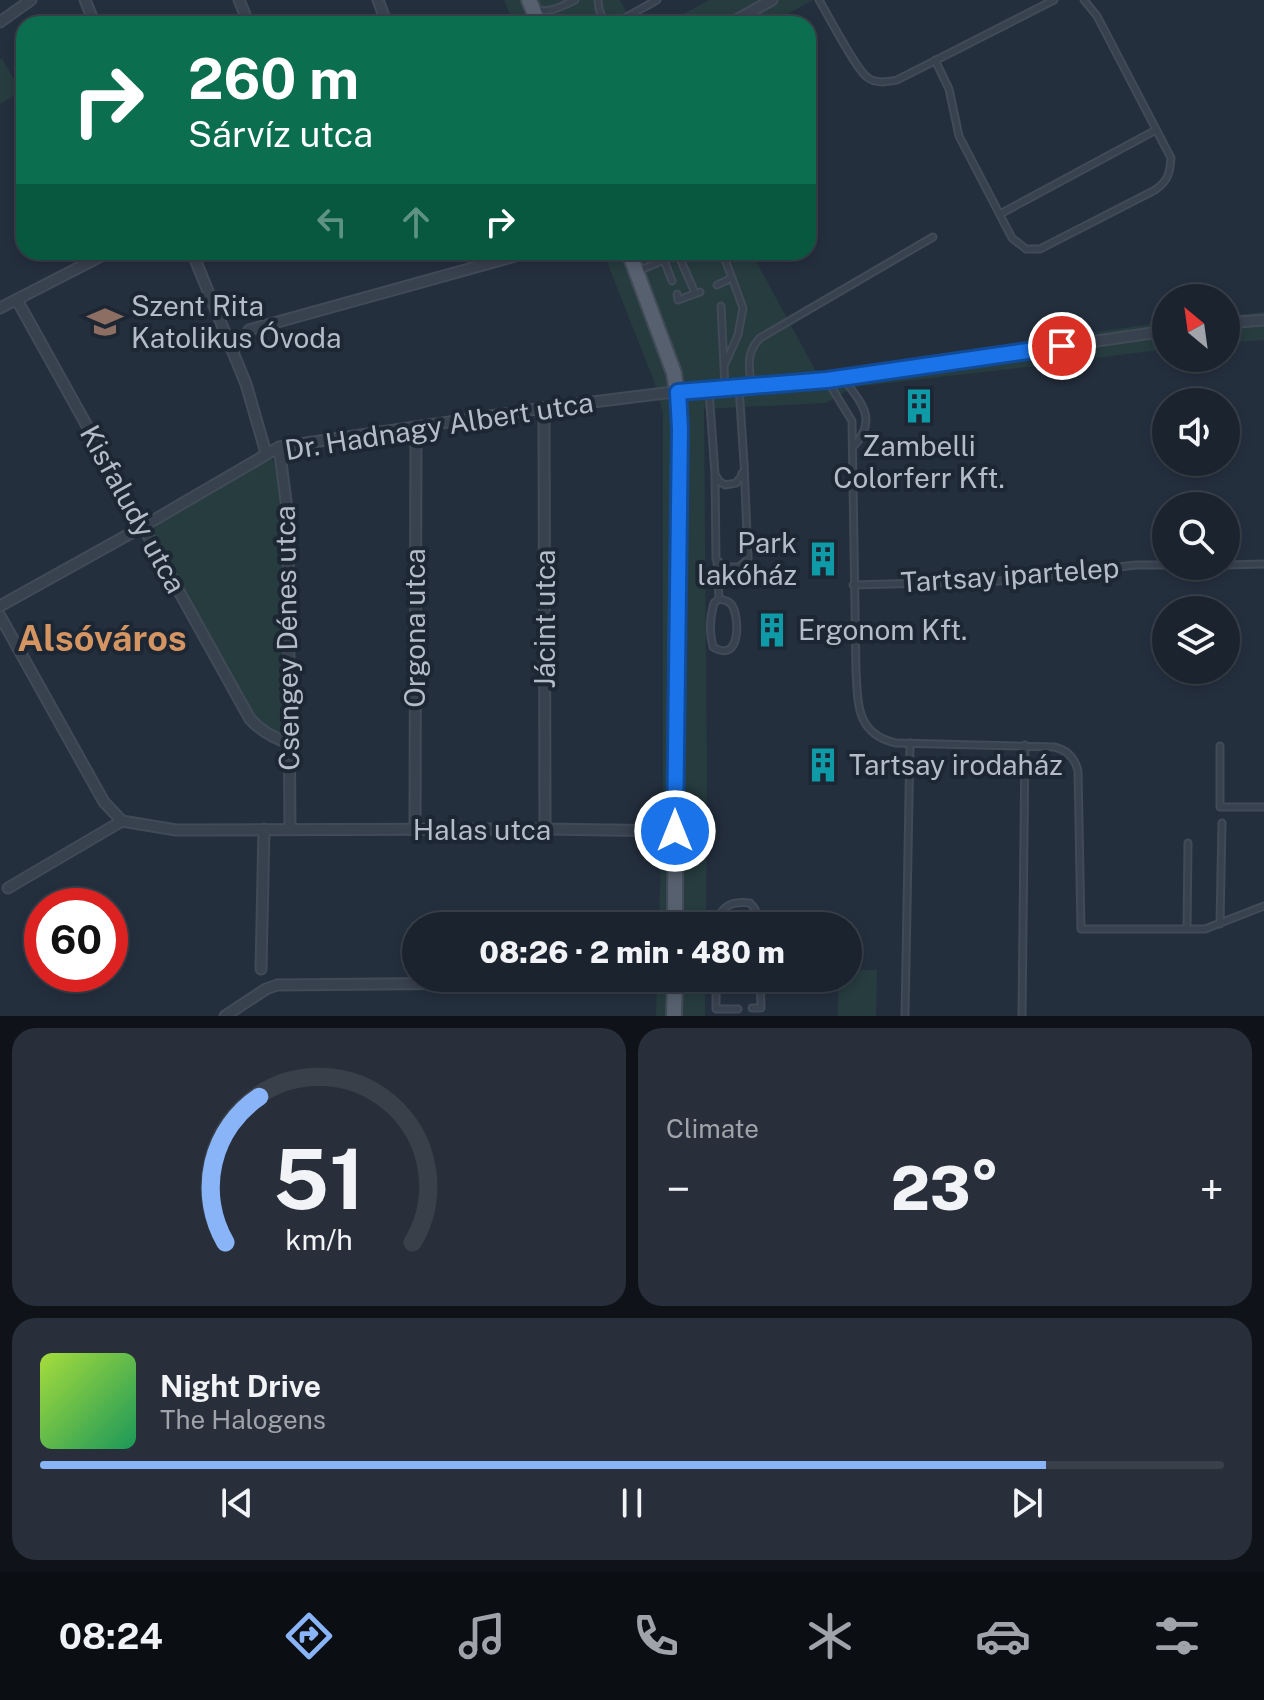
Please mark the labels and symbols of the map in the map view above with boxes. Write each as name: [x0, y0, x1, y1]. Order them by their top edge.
north arrow: [1152, 284, 1240, 372]
place label: Szent Rita Katolikus Óvoda: [131, 289, 342, 354]
school or university icon: Szent Rita Katolikus Óvoda: [86, 303, 124, 341]
pin: [1028, 312, 1096, 380]
street label: Dr. Hadnagy Albert utca: [282, 385, 596, 466]
building icon: Zambelli Colorferr Kft.: [900, 387, 938, 425]
street label: Kisfaludy utca: [74, 419, 193, 598]
place label: Zambelli Colorferr Kft.: [833, 429, 1005, 494]
street label: Csengey Dénes utca: [268, 505, 305, 771]
place label: Park lakóház: [697, 526, 797, 591]
building icon: Park lakóház: [804, 540, 842, 578]
street label: Orgona utca: [398, 548, 431, 708]
street label: Jácint utca: [528, 549, 561, 689]
street label: Tartsay ipartelep: [900, 550, 1120, 599]
building icon: Ergonom Kft.: [753, 611, 791, 649]
place label: Ergonom Kft.: [798, 613, 967, 646]
district label: Alsóváros: [17, 617, 187, 659]
building icon: Tartsay irodaház: [804, 746, 842, 784]
place label: Tartsay irodaház: [849, 748, 1063, 781]
position arrow: [633, 789, 717, 873]
street label: Halas utca: [413, 813, 551, 846]
speed limit sign: 60: [24, 888, 128, 992]

